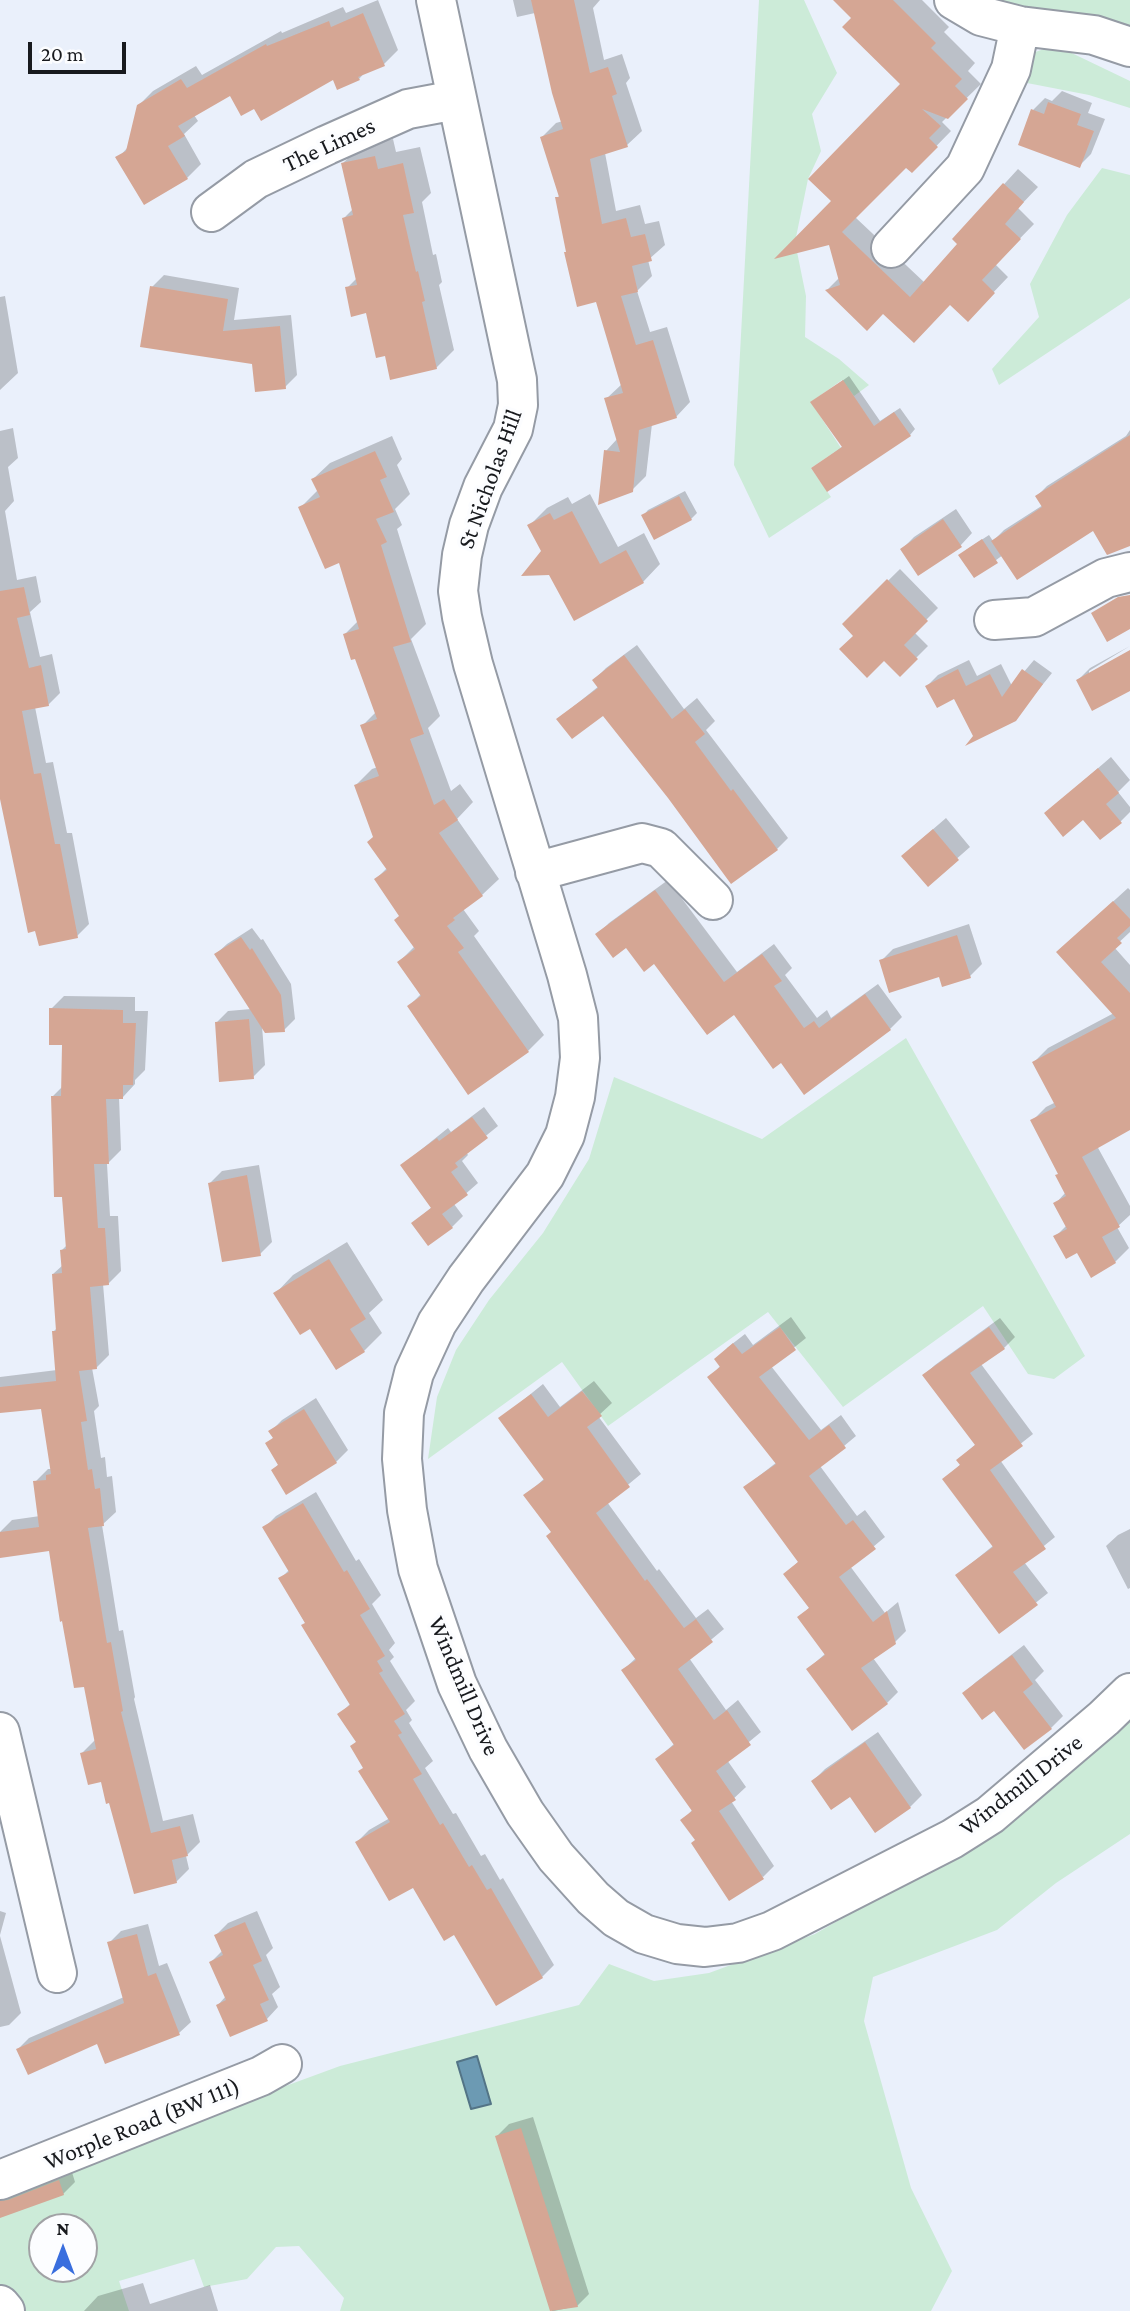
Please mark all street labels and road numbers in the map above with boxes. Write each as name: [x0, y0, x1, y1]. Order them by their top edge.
street label: The Limes: [278, 111, 380, 179]
street label: St Nicholas Hill: [451, 405, 529, 553]
street label: Windmill Drive: [422, 1612, 506, 1760]
street label: Windmill Drive: [954, 1728, 1088, 1842]
street label: Worple Road (BW 111): [40, 2072, 244, 2176]

